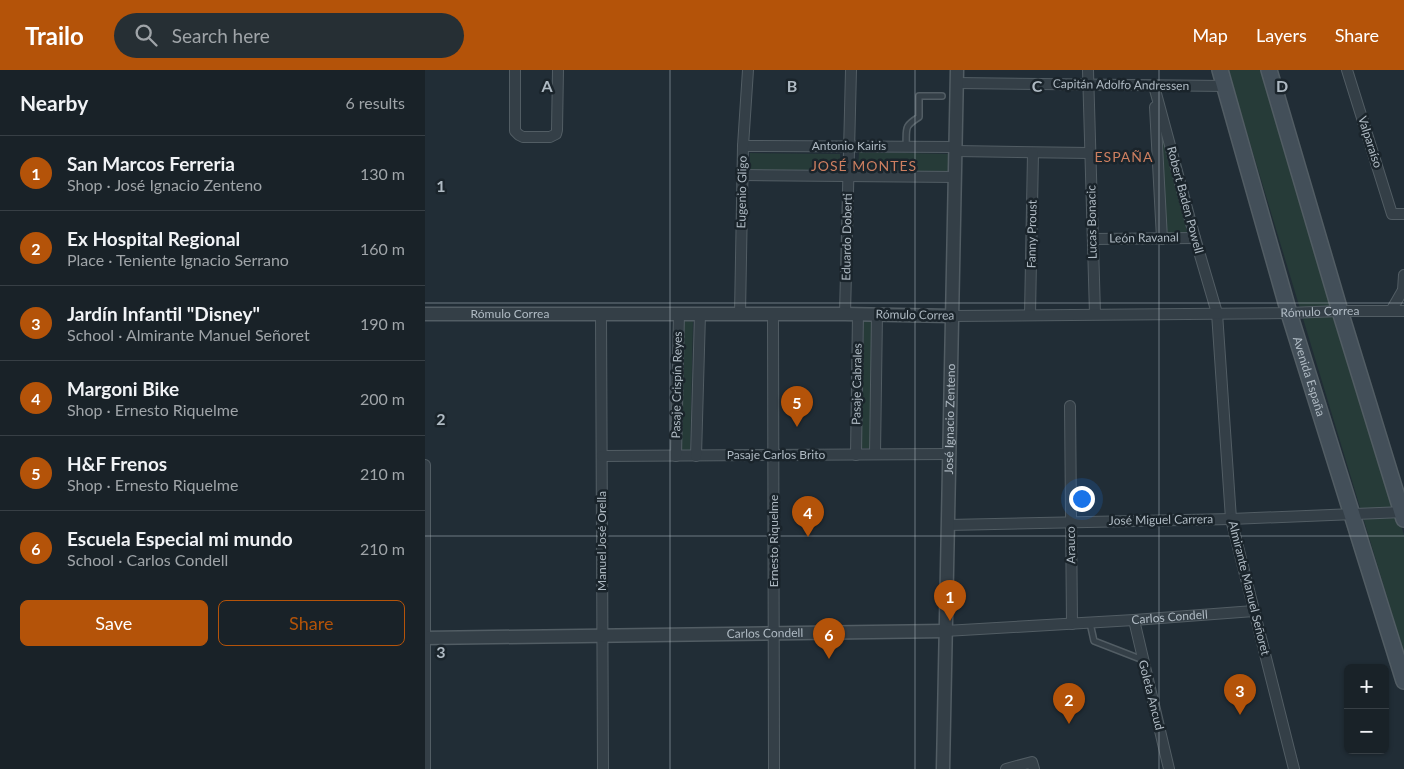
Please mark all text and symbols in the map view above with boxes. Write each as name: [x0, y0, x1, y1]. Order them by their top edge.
search box: [114, 13, 464, 58]
text: Trailo: [25, 21, 84, 50]
icon: search: [132, 21, 160, 49]
text: Search here: [172, 24, 270, 47]
text: Map: [1192, 24, 1228, 46]
text: Layers: [1256, 24, 1307, 46]
text: Share: [1335, 24, 1379, 46]
text: A: [540, 76, 553, 95]
text: B: [787, 76, 797, 95]
text: C: [1032, 76, 1043, 95]
street label: Capitán Adolfo Andressen: [1053, 76, 1189, 93]
text: D: [1276, 76, 1288, 95]
text: Nearby: [20, 90, 88, 115]
text: 6 results: [345, 93, 405, 112]
street label: Valparaíso: [1355, 114, 1386, 170]
street label: Antonio Kairis: [812, 138, 886, 153]
street label: Robert Baden Powell: [1164, 145, 1207, 255]
district label: ESPAÑA: [1094, 148, 1154, 165]
text: San Marcos Ferreria: [67, 152, 235, 175]
street label: Eugenio Gligo: [733, 155, 750, 228]
district label: JOSÉ MONTES: [811, 157, 917, 174]
text: 1: [31, 164, 41, 183]
text: 130 m: [360, 164, 405, 183]
text: Shop · José Ignacio Zenteno: [67, 175, 262, 194]
text: 1: [436, 176, 446, 195]
street label: Lucas Bonacic: [1083, 185, 1100, 259]
street label: Eduardo Doberti: [838, 193, 855, 281]
street label: Fanny Proust: [1023, 199, 1040, 268]
text: Ex Hospital Regional: [67, 227, 240, 250]
street label: León Ravanal: [1109, 229, 1179, 246]
text: 2: [31, 239, 41, 258]
text: 160 m: [360, 239, 405, 258]
text: Place · Teniente Ignacio Serrano: [67, 250, 289, 269]
text: Jardín Infantil "Disney": [67, 302, 260, 325]
street label: Rómulo Correa: [1281, 303, 1359, 320]
street label: Rómulo Correa: [471, 306, 549, 321]
street label: Rómulo Correa: [876, 306, 955, 323]
text: 3: [31, 314, 41, 333]
text: 190 m: [360, 314, 405, 333]
text: School · Almirante Manuel Señoret: [67, 325, 310, 344]
street label: Pasaje Crispín Reyes: [668, 331, 685, 439]
street label: Avenida España: [1290, 334, 1329, 418]
street label: Pasaje Cabrales: [848, 343, 865, 425]
street label: José Ignacio Zenteno: [941, 363, 958, 475]
text: Margoni Bike: [67, 377, 179, 400]
pin: 5: [781, 386, 813, 427]
text: 4: [31, 389, 41, 408]
text: 200 m: [360, 389, 405, 408]
text: Shop · Ernesto Riquelme: [67, 400, 238, 419]
text: 2: [436, 409, 446, 428]
street label: Pasaje Carlos Brito: [727, 447, 826, 462]
text: H&F Frenos: [67, 452, 167, 475]
text: 5: [31, 464, 41, 483]
text: 210 m: [360, 464, 405, 483]
text: Shop · Ernesto Riquelme: [67, 475, 238, 494]
your location: [1069, 486, 1095, 512]
street label: Manuel José Orella: [594, 491, 609, 591]
street label: Ernesto Riquelme: [766, 495, 781, 587]
pin: 4: [792, 496, 824, 537]
street label: José Miguel Carrera: [1109, 511, 1213, 528]
street label: Almirante Manuel Señoret: [1226, 519, 1274, 657]
street label: Arauco: [1063, 526, 1078, 564]
text: Escuela Especial mi mundo: [67, 527, 293, 550]
text: 6: [31, 539, 41, 558]
text: 210 m: [360, 539, 405, 558]
text: School · Carlos Condell: [67, 550, 228, 569]
pin: 1: [934, 580, 966, 621]
button: Save: [20, 600, 208, 646]
button: Share: [218, 600, 405, 646]
street label: Carlos Condell: [1131, 606, 1208, 627]
pin: 6: [813, 618, 845, 659]
street label: Carlos Condell: [727, 625, 803, 641]
text: 3: [436, 642, 446, 661]
street label: Goleta Ancud: [1136, 658, 1167, 731]
map controls: [1344, 664, 1389, 754]
button: +: [1344, 664, 1389, 709]
pin: 3: [1224, 674, 1256, 715]
pin: 2: [1053, 683, 1085, 724]
button: −: [1344, 709, 1389, 754]

